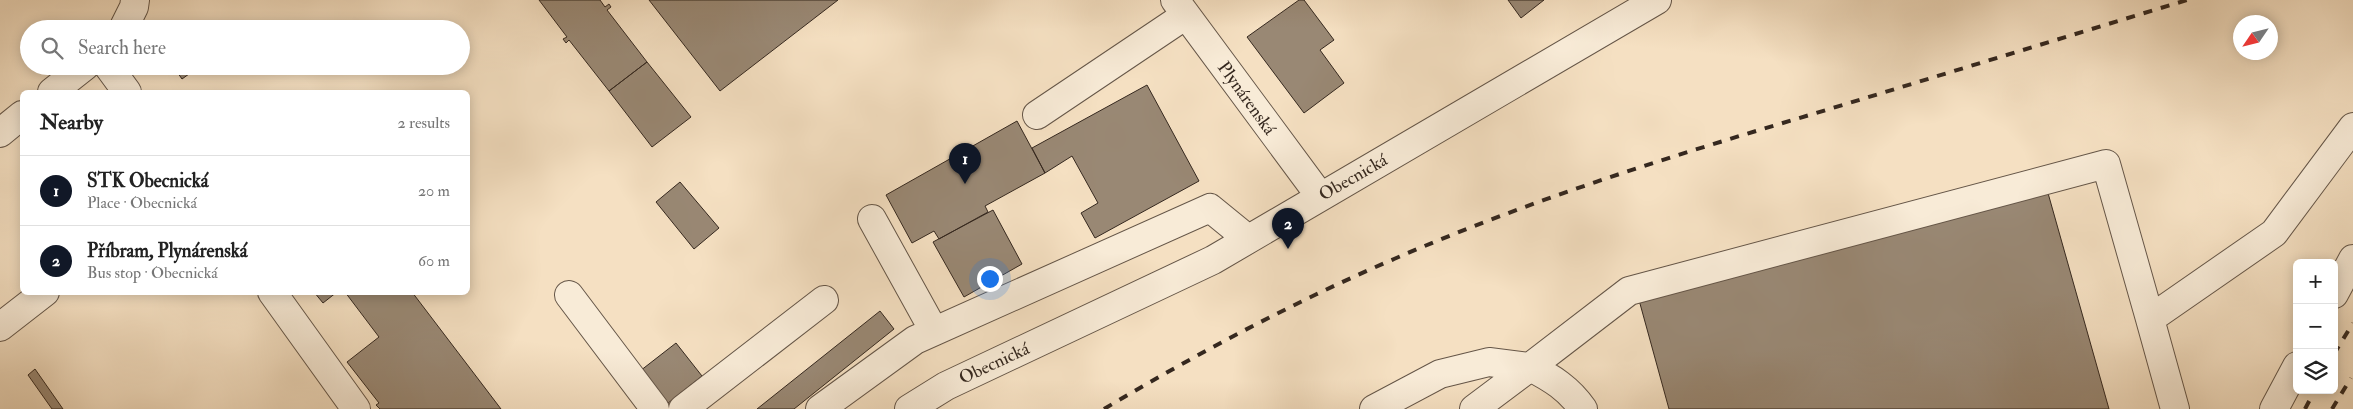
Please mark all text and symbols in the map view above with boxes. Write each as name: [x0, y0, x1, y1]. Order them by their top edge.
north arrow: [2233, 15, 2278, 60]
search box: [20, 20, 470, 75]
icon: search: [38, 34, 66, 62]
text: Search here: [78, 36, 166, 60]
street label: Plynárenská: [1212, 57, 1281, 140]
text: Nearby: [40, 109, 103, 136]
text: 2 results: [397, 113, 450, 133]
pin: 1: [949, 143, 981, 184]
street label: Obecnická: [1315, 148, 1392, 206]
text: STK Obecnická: [87, 169, 209, 193]
text: 1: [53, 181, 59, 201]
text: 20 m: [418, 181, 450, 201]
text: Place · Obecnická: [87, 193, 197, 213]
pin: 2: [1272, 208, 1304, 249]
text: Příbram, Plynárenská: [87, 239, 247, 263]
text: 2: [52, 251, 60, 271]
text: 60 m: [418, 251, 450, 271]
map controls: [2293, 259, 2338, 394]
button: +: [2293, 259, 2338, 304]
text: Bus stop · Obecnická: [87, 263, 218, 283]
your location: [977, 266, 1003, 292]
button: −: [2293, 304, 2338, 349]
street label: Obecnická: [955, 337, 1034, 390]
button: layers: [2293, 349, 2338, 394]

